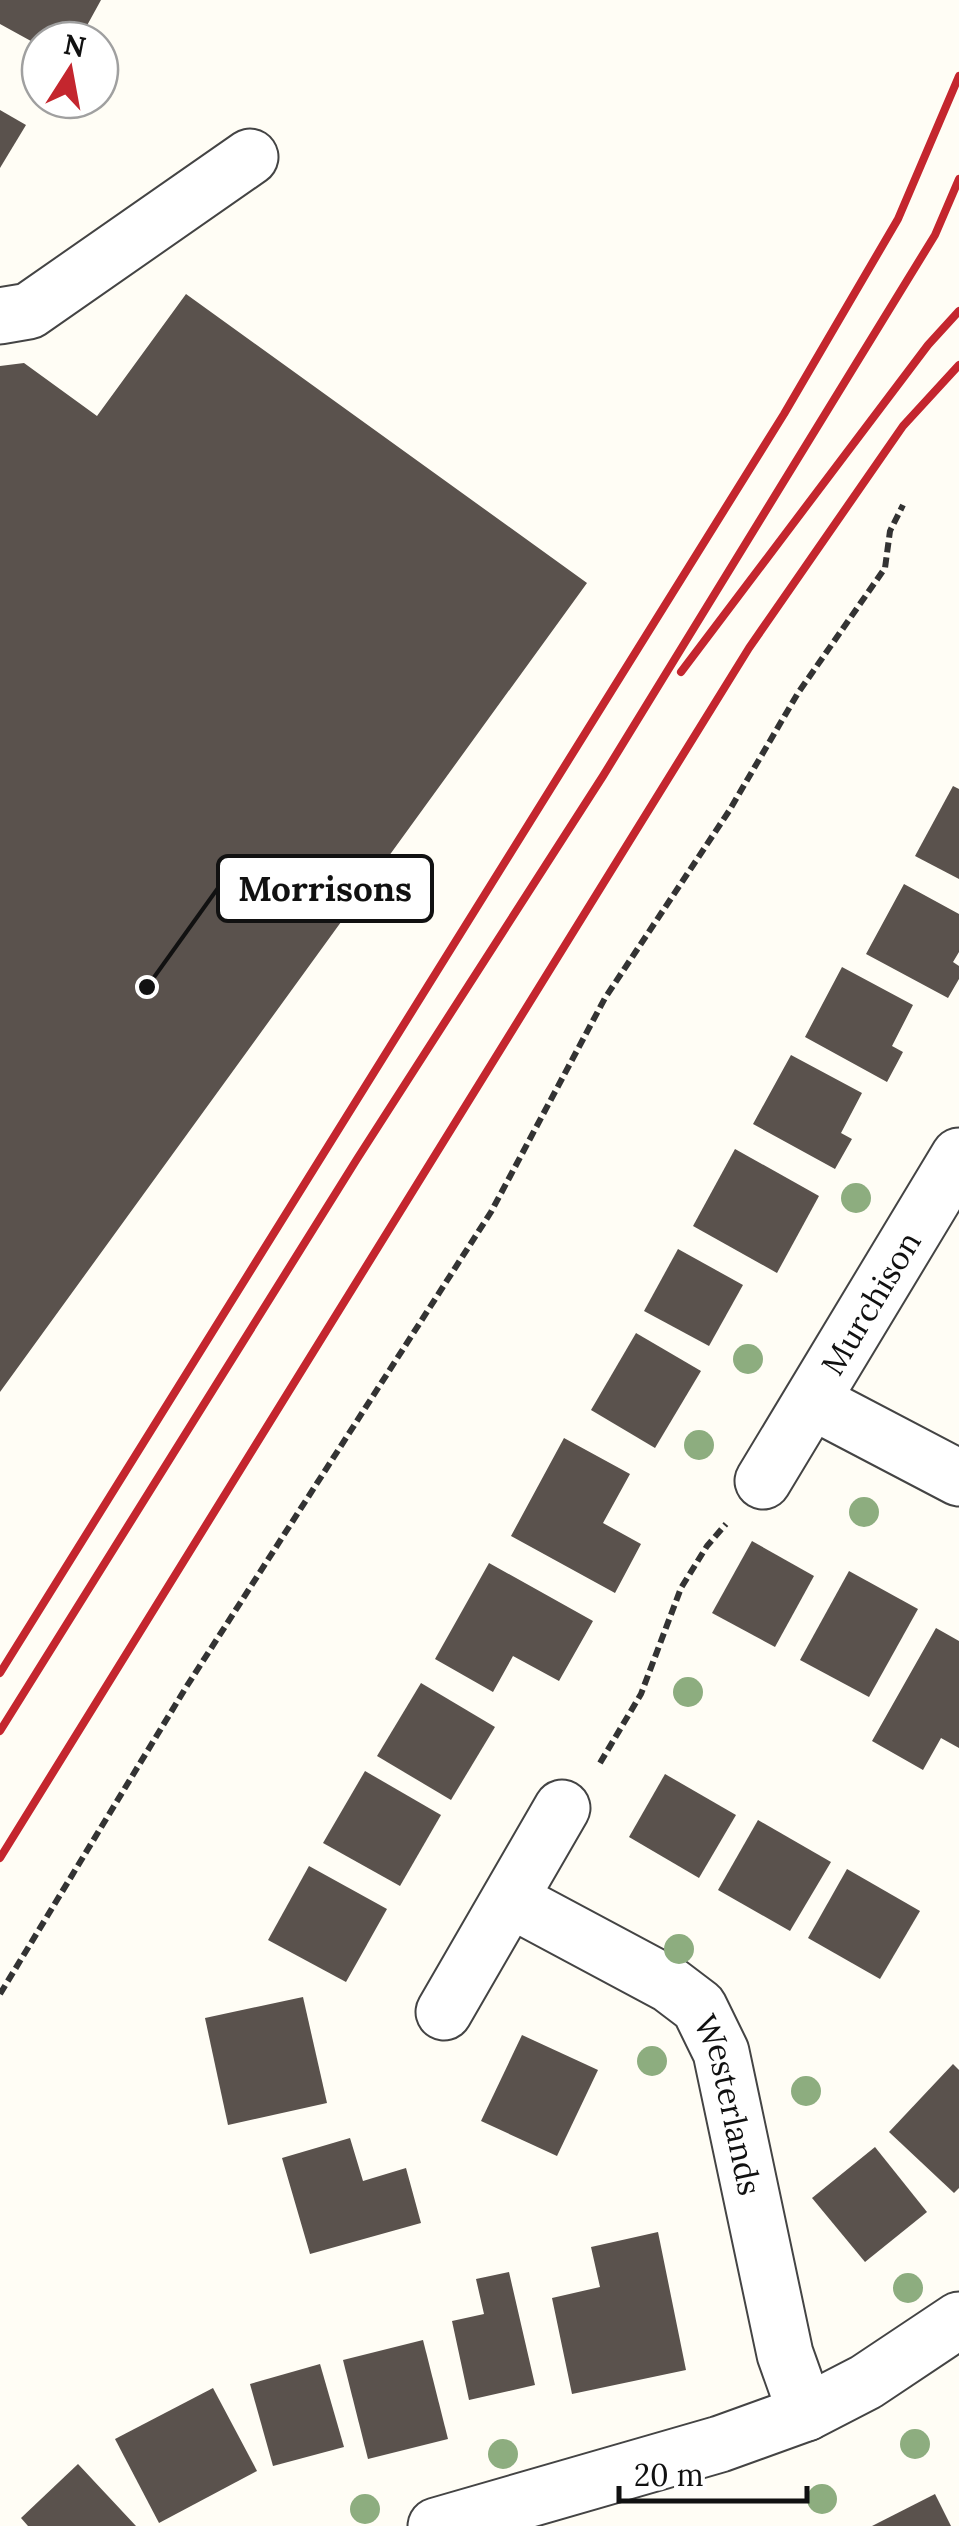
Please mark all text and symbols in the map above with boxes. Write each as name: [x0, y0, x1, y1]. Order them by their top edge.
north arrow: [20, 20, 120, 120]
text: N: [61, 26, 89, 65]
callout: Morrisons: [218, 856, 432, 921]
text: Morrisons: [238, 866, 412, 911]
street label: Murchison: [811, 1224, 929, 1382]
street label: Westerlands: [685, 2008, 771, 2199]
scale bar: [619, 2441, 806, 2503]
text: 20 m: [634, 2456, 703, 2494]

